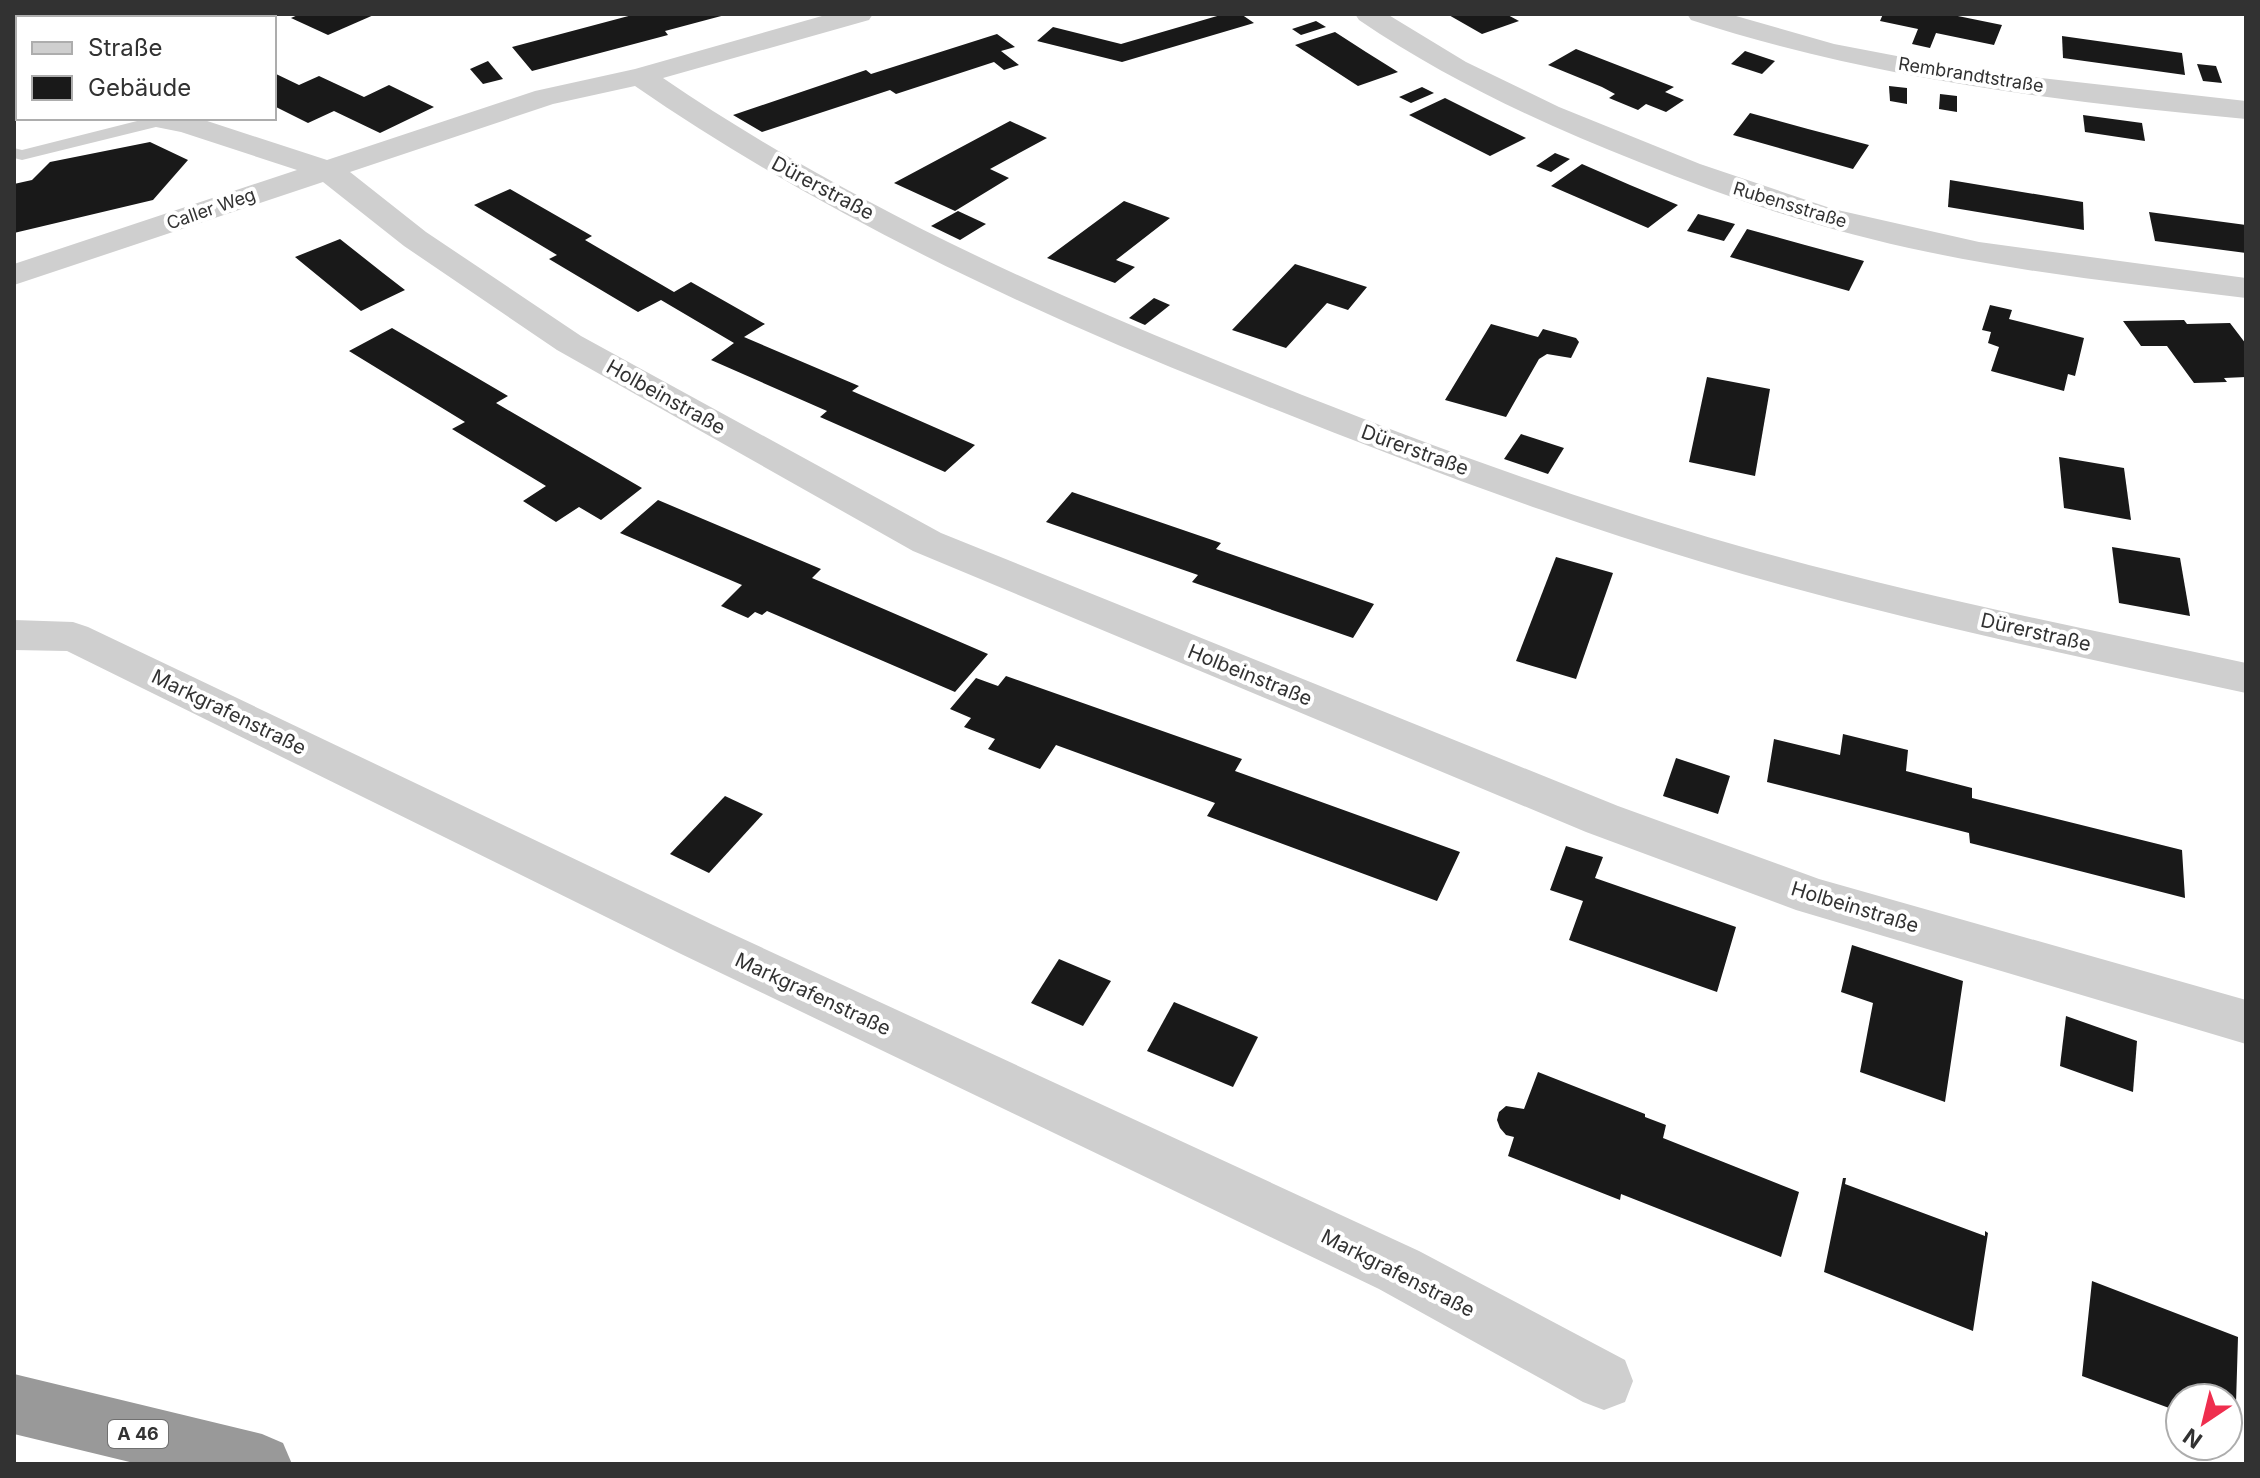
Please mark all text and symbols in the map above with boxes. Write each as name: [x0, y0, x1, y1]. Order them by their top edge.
legend: [16, 16, 276, 120]
text: Straße: [88, 33, 163, 62]
street label: Rembrandtstraße: [1897, 53, 2045, 96]
text: Gebäude: [88, 73, 191, 102]
street label: Dürerstraße: [768, 151, 878, 225]
street label: Rubensstraße: [1731, 177, 1850, 232]
street label: Caller Weg: [164, 184, 258, 234]
street label: Holbeinstraße: [602, 354, 730, 440]
street label: Dürerstraße: [1358, 419, 1472, 481]
street label: Dürerstraße: [1978, 608, 2094, 656]
street label: Holbeinstraße: [1184, 639, 1316, 711]
street label: Markgrafenstraße: [148, 664, 310, 760]
street label: Holbeinstraße: [1788, 876, 1922, 938]
street label: Markgrafenstraße: [731, 947, 895, 1041]
street label: Markgrafenstraße: [1317, 1224, 1479, 1322]
north arrow: [2164, 1382, 2244, 1462]
road number: A 46: [108, 1420, 168, 1448]
text: N: [2178, 1423, 2207, 1454]

